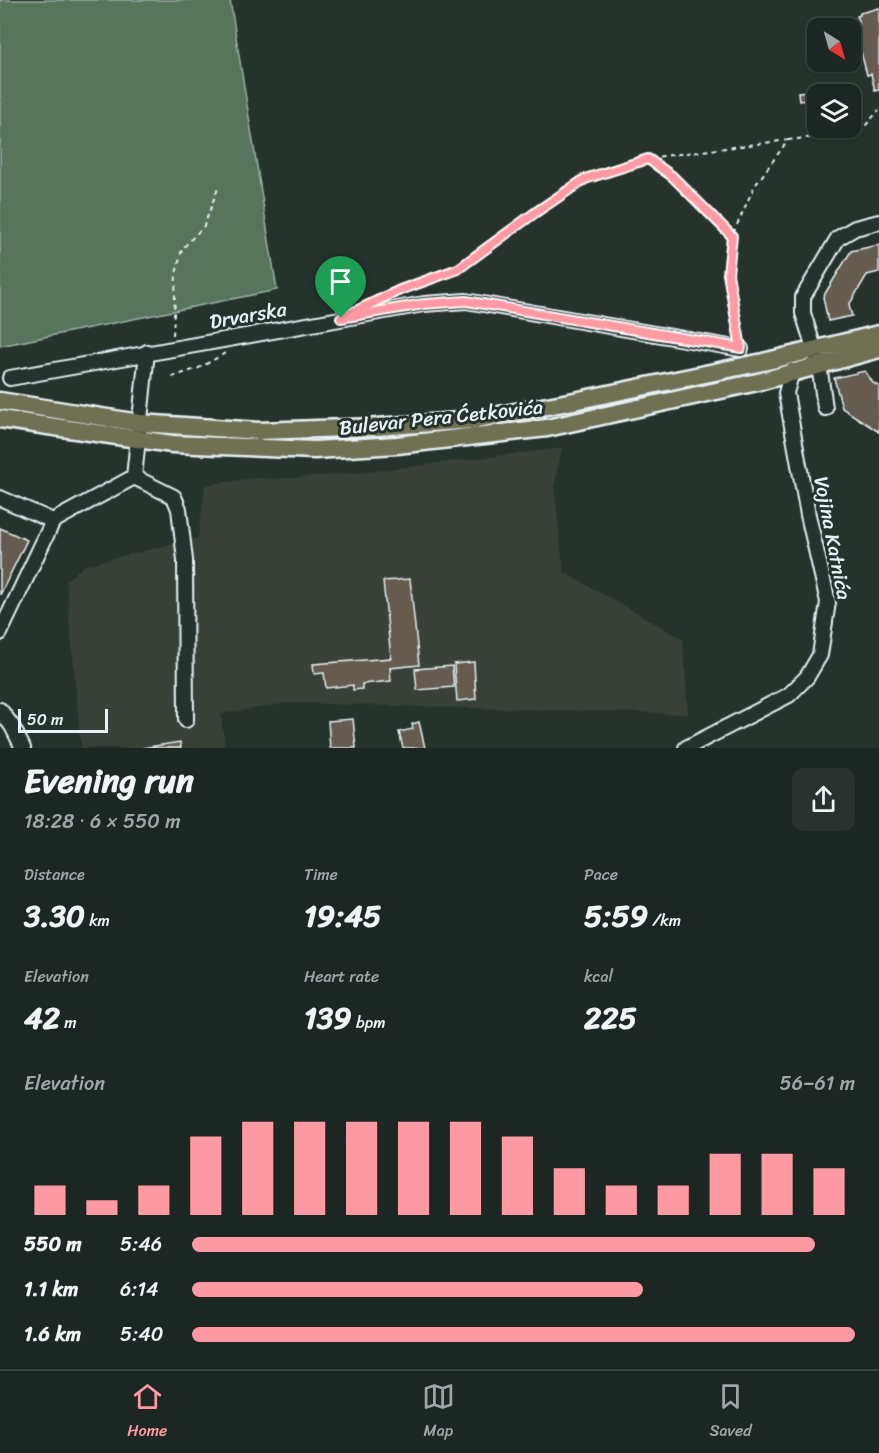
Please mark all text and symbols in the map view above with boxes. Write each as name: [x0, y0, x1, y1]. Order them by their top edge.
north arrow: [807, 18, 861, 72]
map controls: [807, 18, 861, 138]
button: layers: [807, 84, 861, 138]
pin: [315, 256, 366, 318]
icon: arrive: [324, 265, 357, 298]
street label: Drvarska: [207, 291, 290, 339]
street label: Bulevar Pera Ćetkovića: [338, 389, 545, 446]
street label: Vojina Katnića: [803, 473, 862, 603]
text: 50 m: [27, 705, 63, 734]
scale bar: [18, 706, 108, 734]
text: Evening run: [24, 752, 194, 810]
button: share: [792, 768, 855, 831]
text: 18:28 · 6 × 550 m: [24, 804, 181, 839]
text: Distance: [24, 860, 85, 889]
text: Time: [304, 860, 338, 889]
text: Pace: [584, 860, 618, 889]
text: 3.30: [24, 889, 85, 943]
text: 19:45: [304, 889, 381, 943]
text: 5:59: [584, 889, 648, 943]
text: km: [85, 906, 110, 935]
text: /km: [648, 906, 681, 935]
text: Elevation: [24, 962, 89, 991]
text: Heart rate: [304, 962, 379, 991]
text: kcal: [584, 962, 613, 991]
text: 42: [24, 991, 60, 1045]
text: 139: [304, 991, 352, 1045]
text: 225: [584, 991, 637, 1045]
text: m: [60, 1008, 77, 1037]
text: bpm: [352, 1008, 385, 1037]
text: Elevation: [24, 1066, 105, 1101]
text: 56–61 m: [780, 1066, 855, 1101]
text: 550 m: [24, 1227, 82, 1262]
text: 5:46: [120, 1227, 162, 1262]
text: 1.1 km: [24, 1272, 78, 1307]
text: 6:14: [120, 1272, 158, 1307]
text: 1.6 km: [24, 1317, 81, 1352]
text: 5:40: [120, 1317, 163, 1352]
tab: Home: [127, 1380, 167, 1445]
tab: Map: [422, 1380, 455, 1445]
tab: Saved: [709, 1380, 752, 1445]

